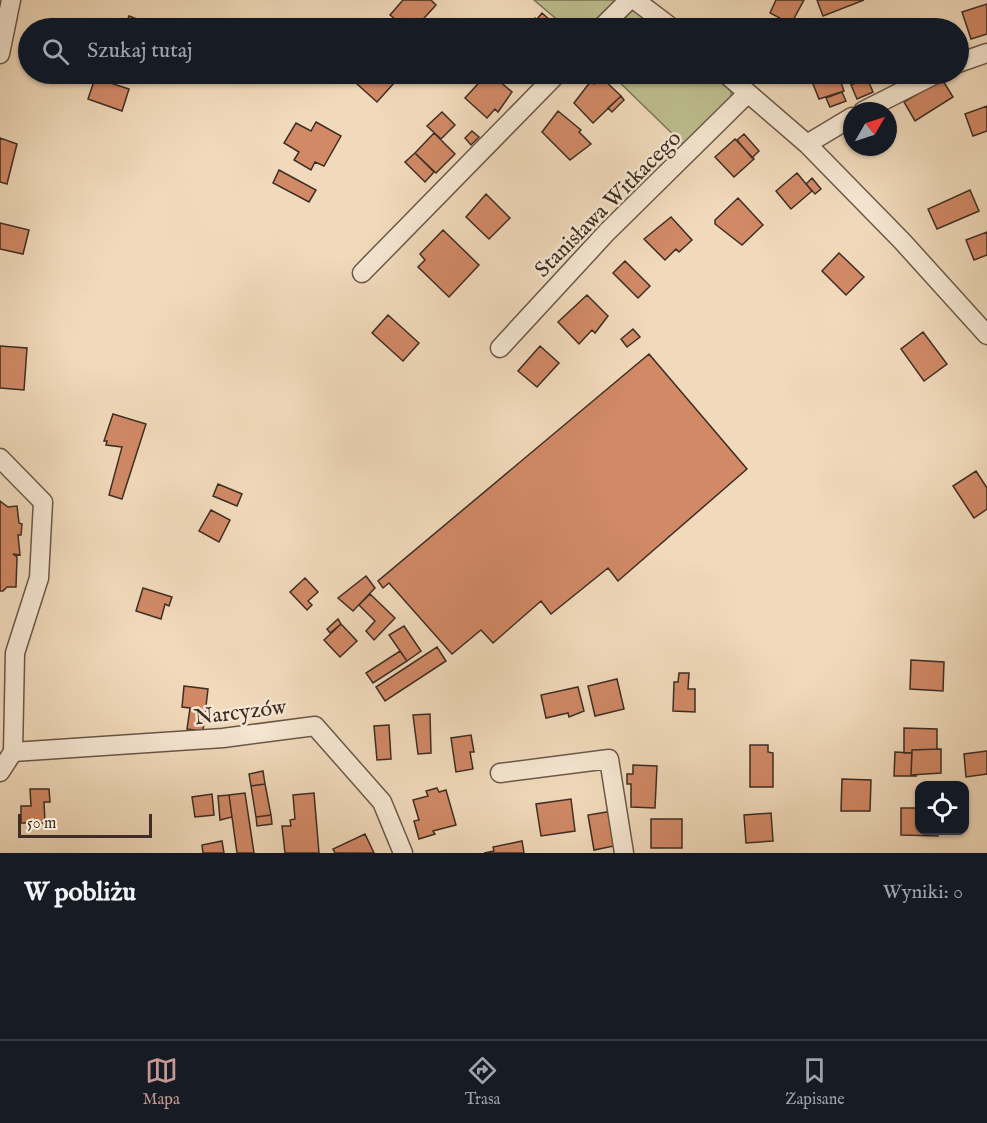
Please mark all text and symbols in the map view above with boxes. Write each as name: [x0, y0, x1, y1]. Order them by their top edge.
search box: [18, 18, 969, 84]
icon: search: [39, 35, 72, 68]
text: Szukaj tutaj: [87, 37, 192, 65]
north arrow: [843, 102, 897, 156]
street label: Stanisława Witkacego: [529, 125, 688, 284]
street label: Narcyzów: [193, 693, 288, 733]
map controls: [915, 781, 969, 835]
button: locate: [915, 781, 969, 835]
scale bar: [18, 811, 152, 838]
text: 50 m: [27, 814, 56, 834]
text: W pobliżu: [24, 876, 136, 909]
text: Wyniki: 0: [883, 880, 963, 905]
tab: Mapa: [142, 1054, 180, 1110]
tab: Trasa: [465, 1054, 500, 1110]
tab: Zapisane: [785, 1054, 845, 1110]

